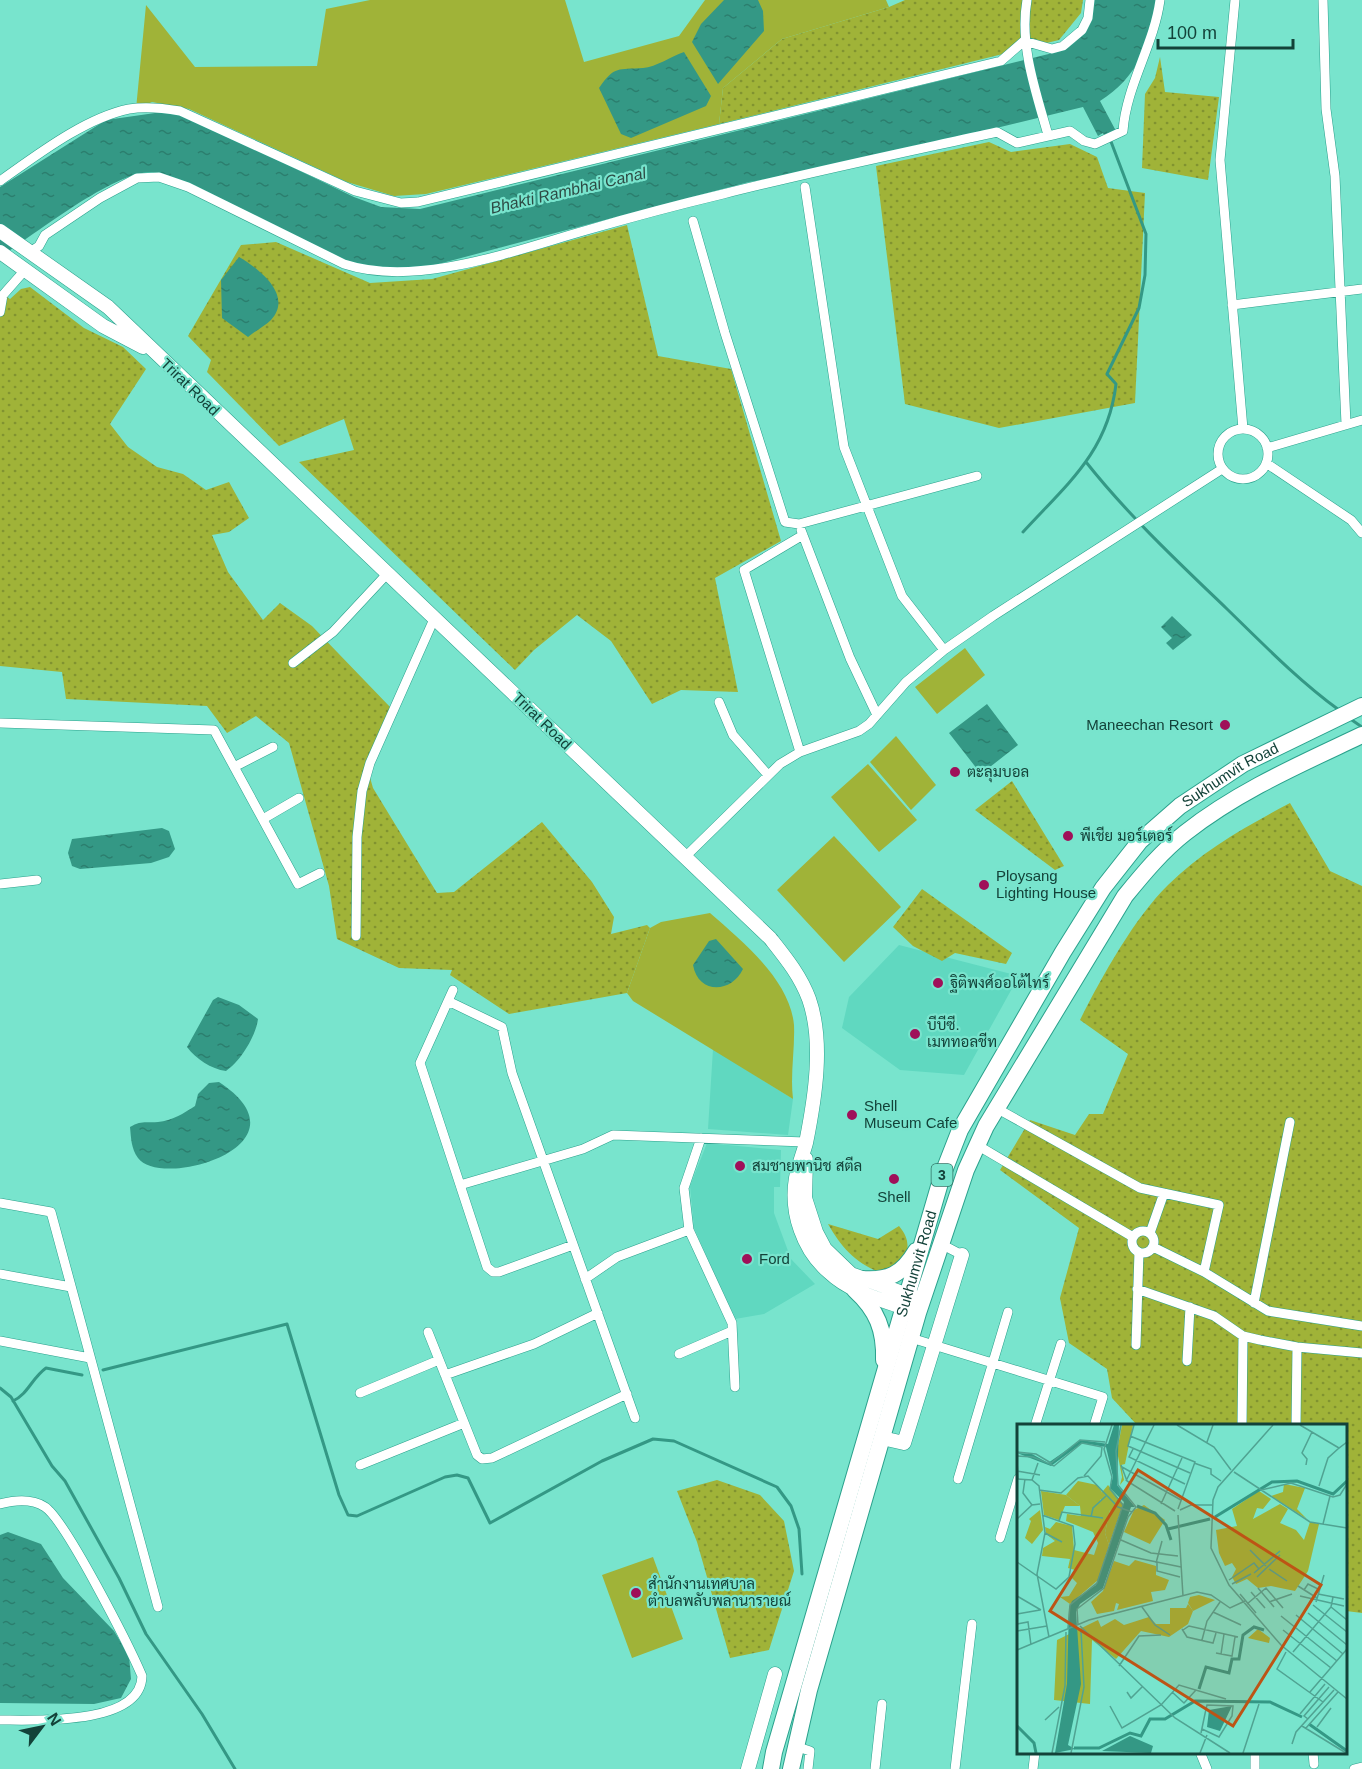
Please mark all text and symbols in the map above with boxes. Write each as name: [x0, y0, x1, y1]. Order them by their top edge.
scale bar: [1158, 12, 1293, 50]
text: 100 m: [1167, 23, 1217, 43]
water label: Bhakti Rambhai Canal: [489, 164, 648, 217]
street label: Trirat Road: [158, 355, 223, 419]
street label: Trirat Road: [510, 689, 575, 753]
place label: Maneechan Resort: [1086, 716, 1214, 733]
marker: Maneechan Resort: [1218, 718, 1232, 732]
street label: Sukhumvit Road: [1178, 739, 1281, 810]
place label: ตะลุมบอล: [967, 763, 1029, 783]
marker: ตะลุมบอล: [948, 765, 962, 779]
place label: พีเชีย มอร์เตอร์: [1080, 826, 1172, 844]
marker: พีเชีย มอร์เตอร์: [1061, 829, 1075, 843]
place label: Ploysang Lighting House: [996, 867, 1096, 901]
marker: Ploysang Lighting House: [977, 878, 991, 892]
place label: ฐิติพงศ์ออโต้ไทร์: [949, 973, 1049, 993]
marker: ฐิติพงศ์ออโต้ไทร์: [931, 976, 945, 990]
place label: บีบีซี. เมททอลชีท: [927, 1015, 997, 1050]
marker: บีบีซี. เมททอลชีท: [908, 1027, 922, 1041]
place label: Shell Museum Cafe: [864, 1097, 957, 1131]
marker: Shell Museum Cafe: [845, 1108, 859, 1122]
place label: สมชายพานิช สตีล: [752, 1156, 862, 1174]
marker: สมชายพานิช สตีล: [733, 1159, 747, 1173]
road number: 3: [932, 1164, 952, 1186]
marker: Shell: [887, 1172, 901, 1186]
place label: Shell: [877, 1188, 911, 1205]
street label: Sukhumvit Road: [892, 1208, 940, 1319]
place label: Ford: [759, 1250, 790, 1267]
marker: Ford: [740, 1252, 754, 1266]
inset map: [1017, 1424, 1347, 1754]
place label: สำนักงานเทศบาล ตำบลพลับพลานารายณ์: [648, 1575, 791, 1609]
marker: สำนักงานเทศบาล ตำบลพลับพลานารายณ์: [629, 1586, 643, 1600]
north arrow: [12, 1697, 72, 1757]
text: N: [44, 1710, 65, 1729]

